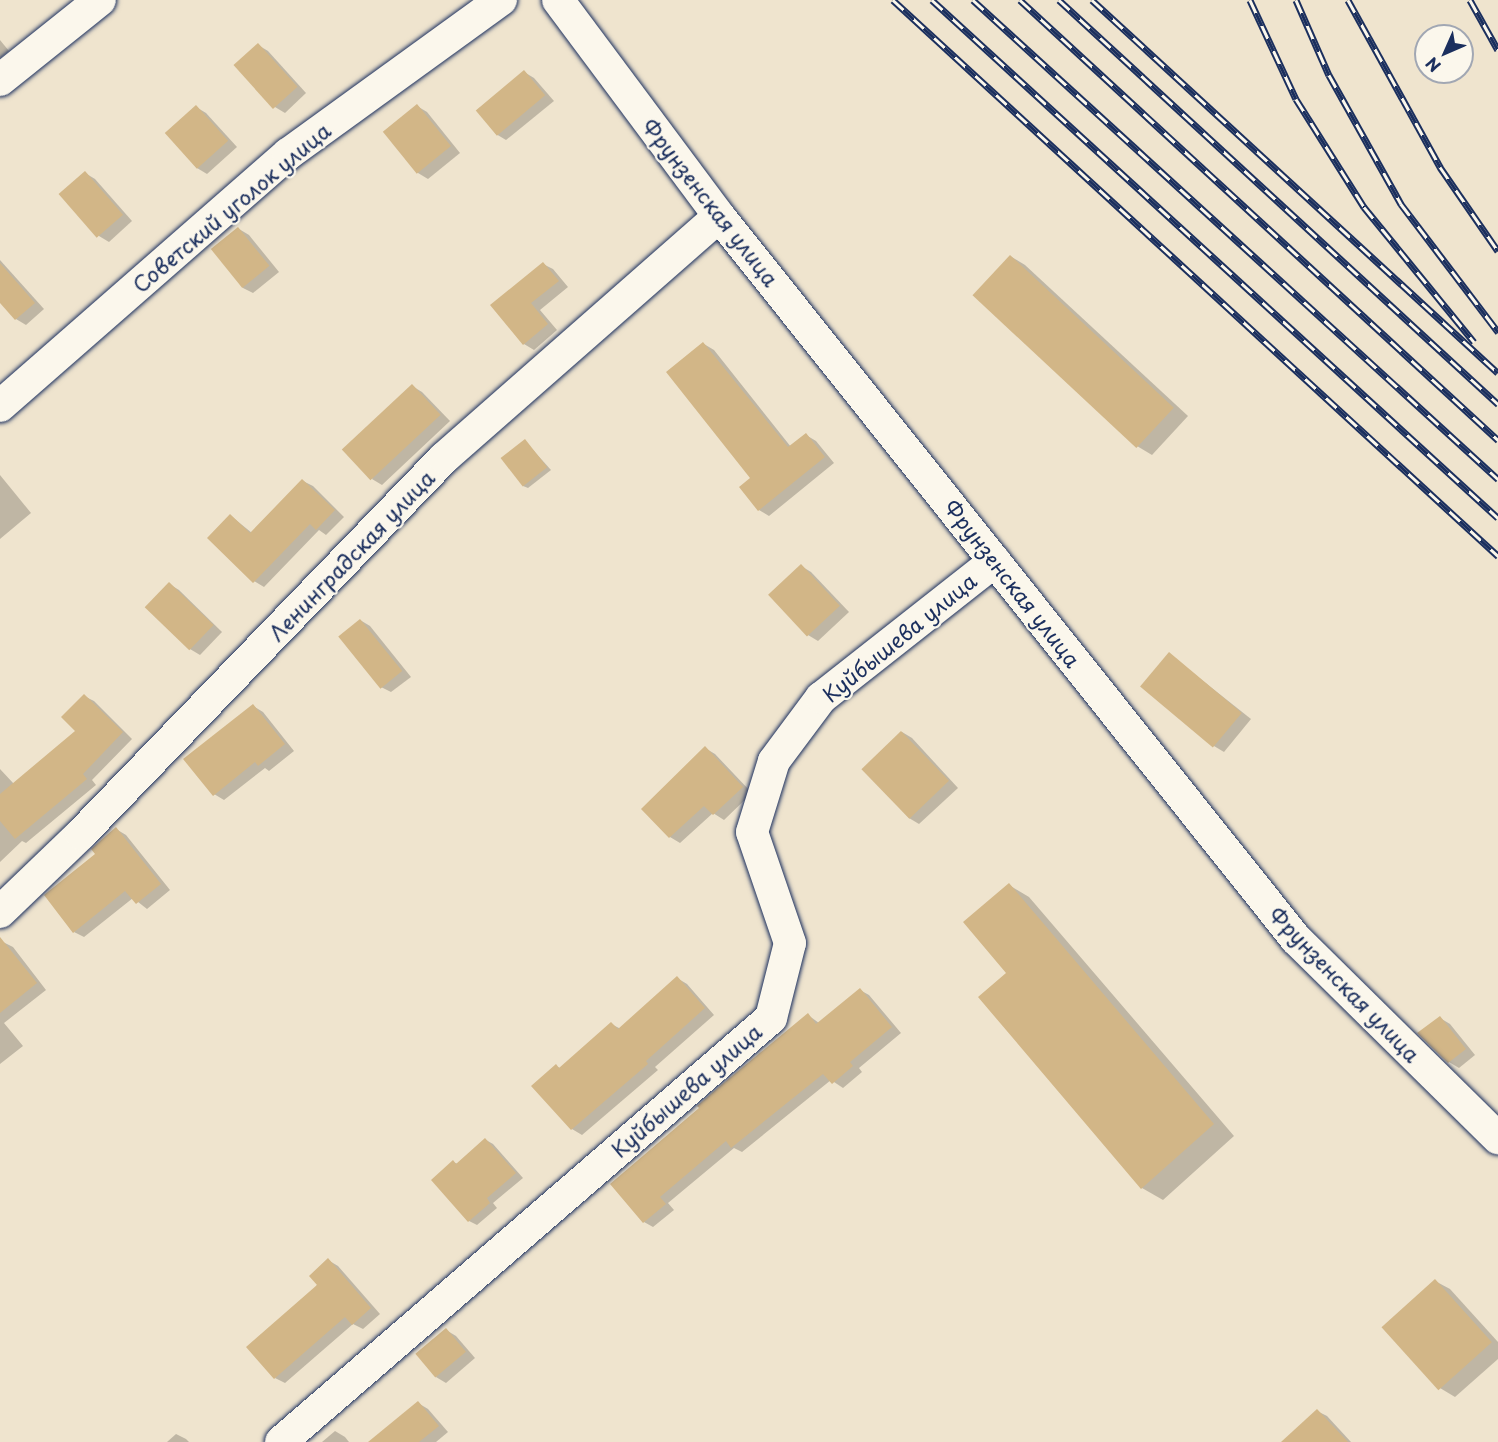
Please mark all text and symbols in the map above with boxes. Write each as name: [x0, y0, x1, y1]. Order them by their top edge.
north arrow: [1414, 24, 1474, 84]
text: N: [1420, 52, 1446, 78]
street label: Фрунзенская улица: [637, 113, 785, 291]
street label: Советский уголок улица: [126, 116, 336, 298]
street label: Ленинградская улица: [263, 464, 439, 646]
street label: Фрунзенская улица: [939, 494, 1087, 672]
street label: Куйбышева улица: [817, 567, 981, 707]
street label: Фрунзенская улица: [1264, 901, 1426, 1067]
street label: Куйбышева улица: [606, 1018, 766, 1162]

